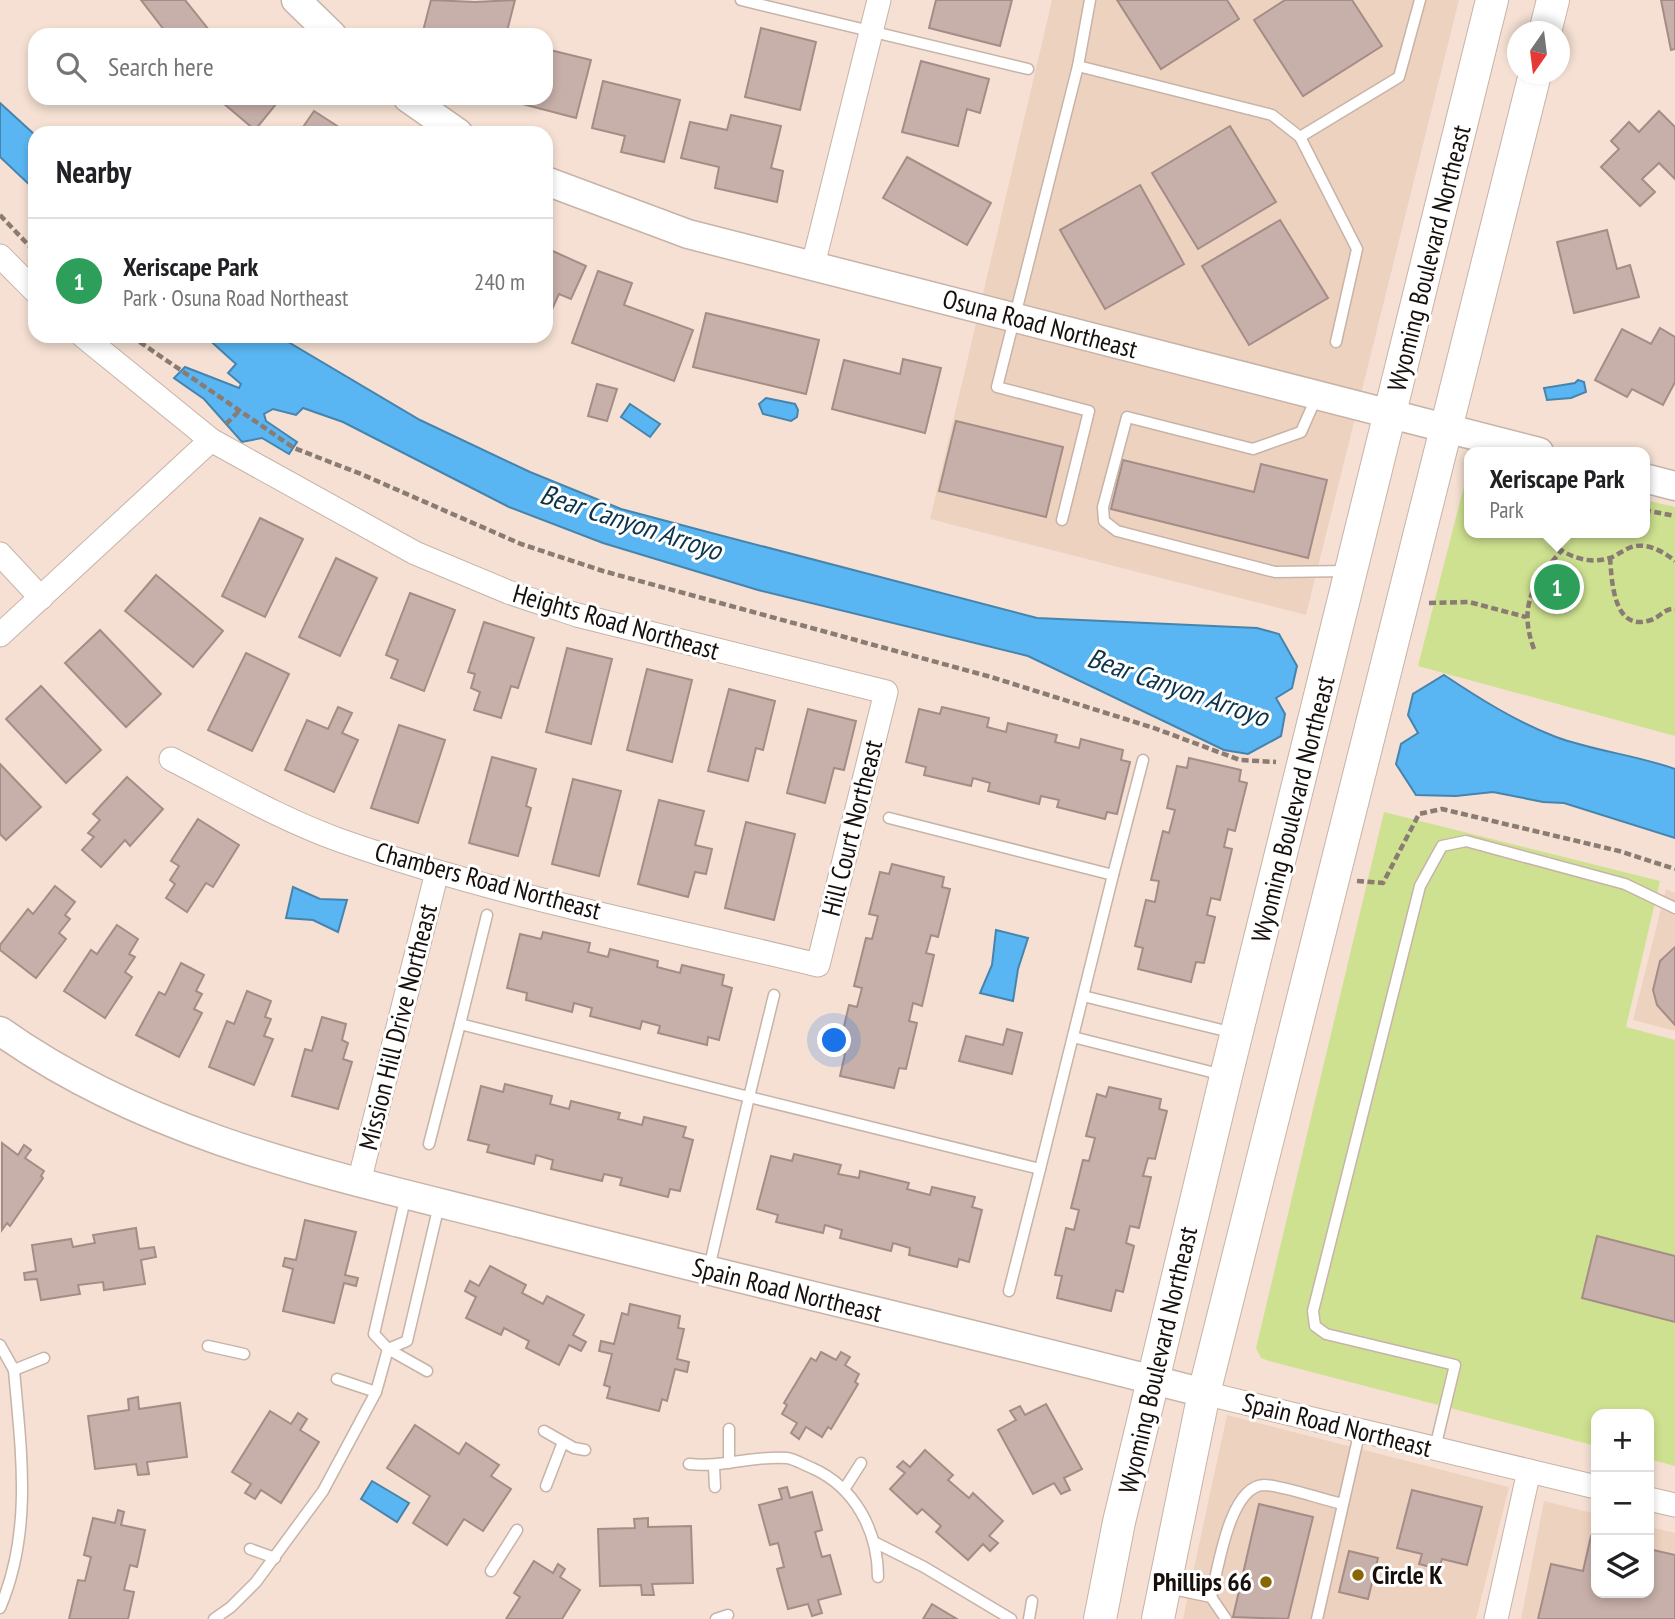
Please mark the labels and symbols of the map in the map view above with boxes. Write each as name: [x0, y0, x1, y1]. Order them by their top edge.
north arrow: [1507, 21, 1570, 84]
street label: Wyoming Boulevard Northeast: [1379, 121, 1478, 394]
street label: Osuna Road Northeast: [939, 282, 1141, 365]
water label: Bear Canyon Arroyo: [536, 475, 728, 569]
pin: 1: [1534, 561, 1580, 613]
street label: Heights Road Northeast: [509, 576, 723, 667]
water label: Bear Canyon Arroyo: [1083, 638, 1275, 735]
street label: Wyoming Boulevard Northeast: [1243, 672, 1342, 945]
street label: Hill Court Northeast: [814, 737, 889, 919]
street label: Chambers Road Northeast: [372, 834, 605, 927]
street label: Mission Hill Drive Northeast: [351, 901, 444, 1153]
your location: [817, 1023, 851, 1057]
street label: Wyoming Boulevard Northeast: [1111, 1223, 1204, 1497]
street label: Spain Road Northeast: [689, 1250, 885, 1329]
street label: Spain Road Northeast: [1239, 1385, 1435, 1464]
place label: Circle K: [1372, 1558, 1443, 1591]
place label: Phillips 66: [1153, 1565, 1252, 1598]
marker: Circle K: [1350, 1567, 1366, 1583]
marker: Phillips 66: [1258, 1574, 1274, 1590]

